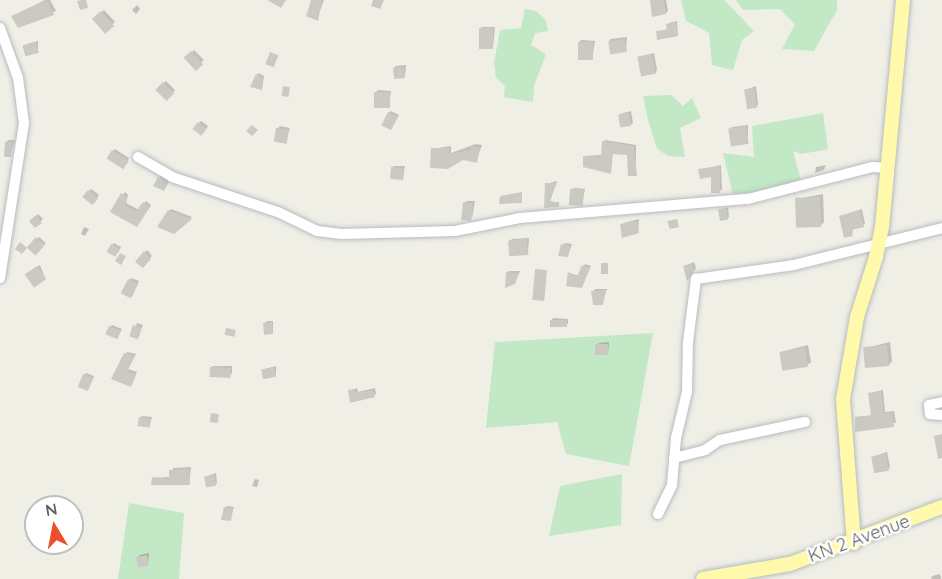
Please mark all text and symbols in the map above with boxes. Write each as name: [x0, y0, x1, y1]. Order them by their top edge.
north arrow: [24, 495, 84, 555]
text: N: [44, 498, 59, 520]
street label: KN 2 Avenue: [805, 511, 913, 567]

